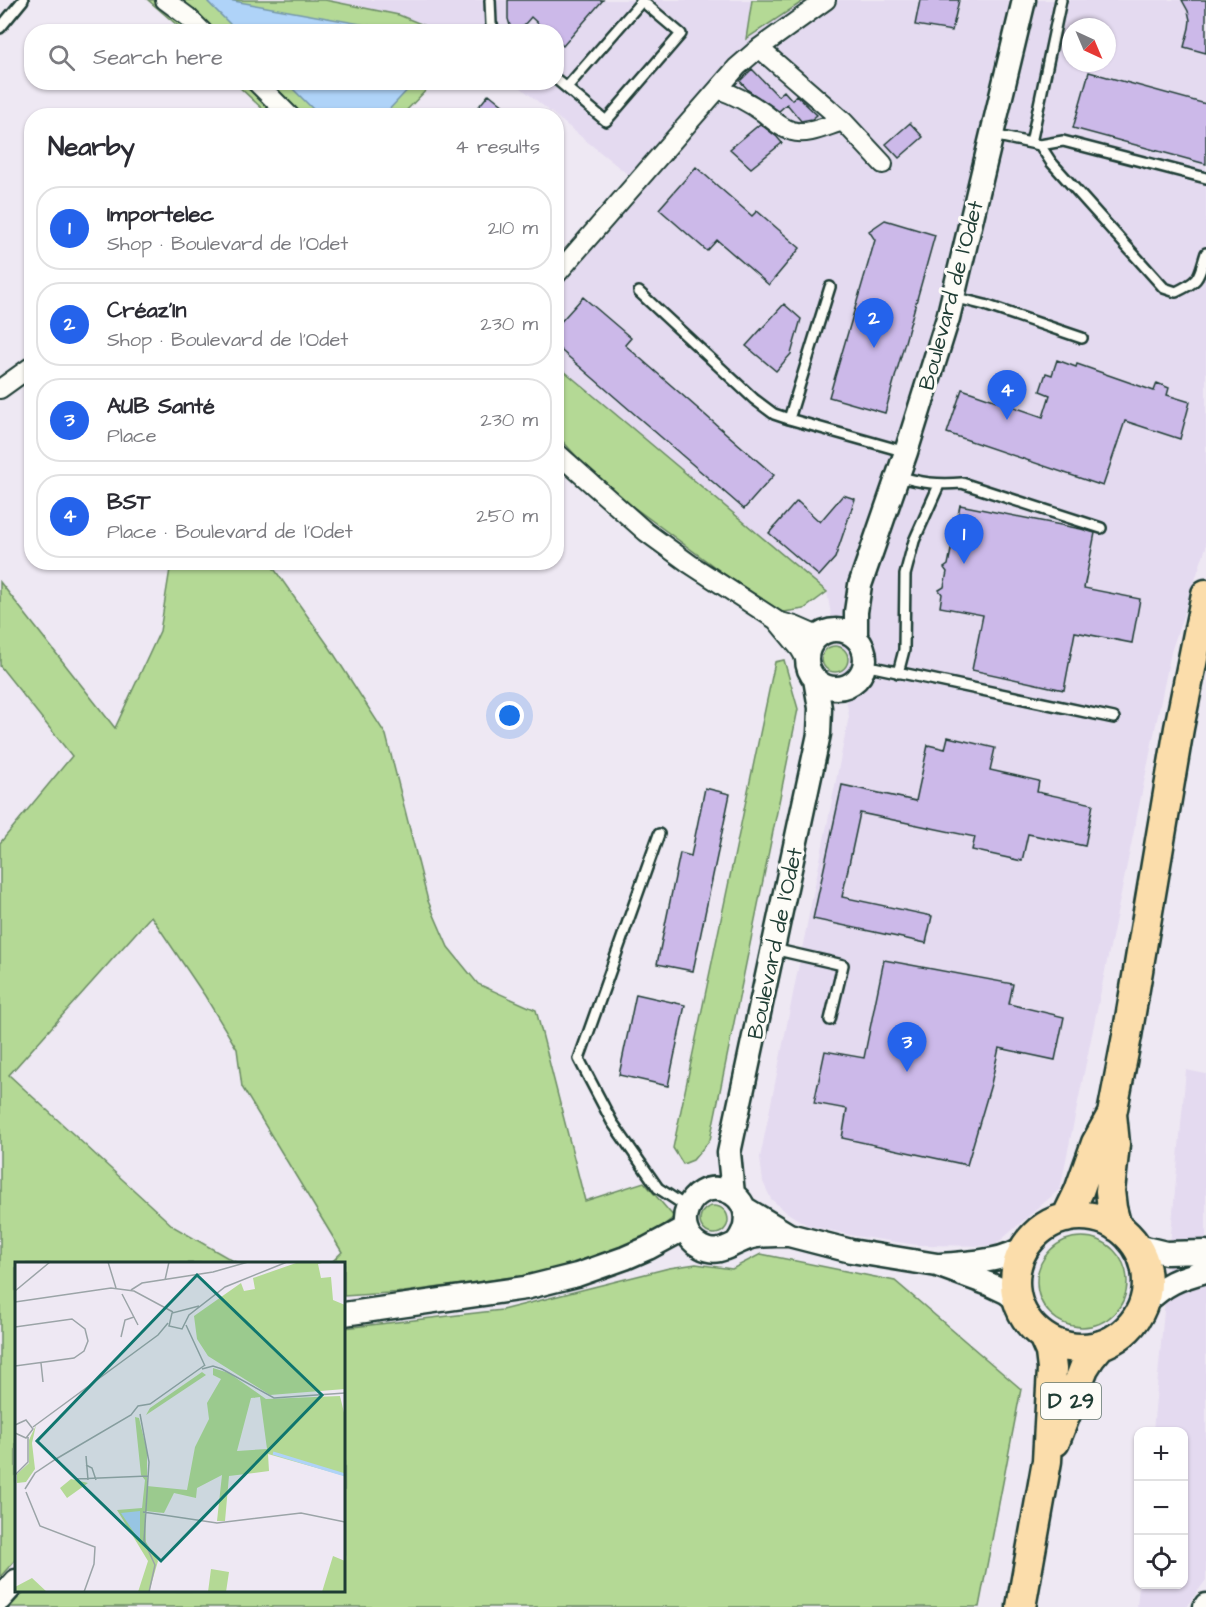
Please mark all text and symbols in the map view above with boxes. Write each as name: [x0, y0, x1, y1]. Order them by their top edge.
north arrow: [1062, 18, 1116, 72]
search box: [24, 24, 564, 90]
icon: search: [45, 41, 78, 74]
text: Search here: [93, 42, 223, 73]
text: Nearby: [48, 129, 135, 165]
text: 4 results: [455, 133, 540, 161]
street label: Boulevard de l'Odet: [911, 197, 992, 394]
text: Importelec: [107, 199, 214, 230]
text: 1: [68, 214, 71, 242]
text: 210 m: [488, 214, 538, 242]
text: Shop · Boulevard de l'Odet: [107, 230, 348, 258]
text: Créaz'In: [107, 295, 187, 326]
pin: 2: [854, 298, 894, 348]
text: 2: [64, 310, 75, 338]
text: 230 m: [480, 310, 538, 338]
text: Shop · Boulevard de l'Odet: [107, 326, 348, 354]
pin: 4: [988, 370, 1026, 420]
text: AUB Santé: [107, 391, 215, 422]
text: 3: [64, 406, 75, 434]
text: 230 m: [480, 406, 538, 434]
text: Place: [107, 422, 157, 450]
text: BST: [107, 487, 150, 518]
text: 4: [63, 502, 76, 530]
text: 250 m: [476, 502, 538, 530]
pin: 1: [944, 514, 984, 564]
text: Place · Boulevard de l'Odet: [107, 518, 353, 546]
your location: [495, 701, 524, 730]
street label: Boulevard de l'Odet: [740, 845, 811, 1042]
pin: 3: [888, 1022, 926, 1072]
inset map: [15, 1262, 345, 1592]
road number: D 29: [1041, 1383, 1101, 1419]
map controls: [1134, 1427, 1188, 1589]
button: +: [1134, 1427, 1188, 1481]
button: −: [1134, 1481, 1188, 1535]
button: locate: [1134, 1535, 1188, 1589]

